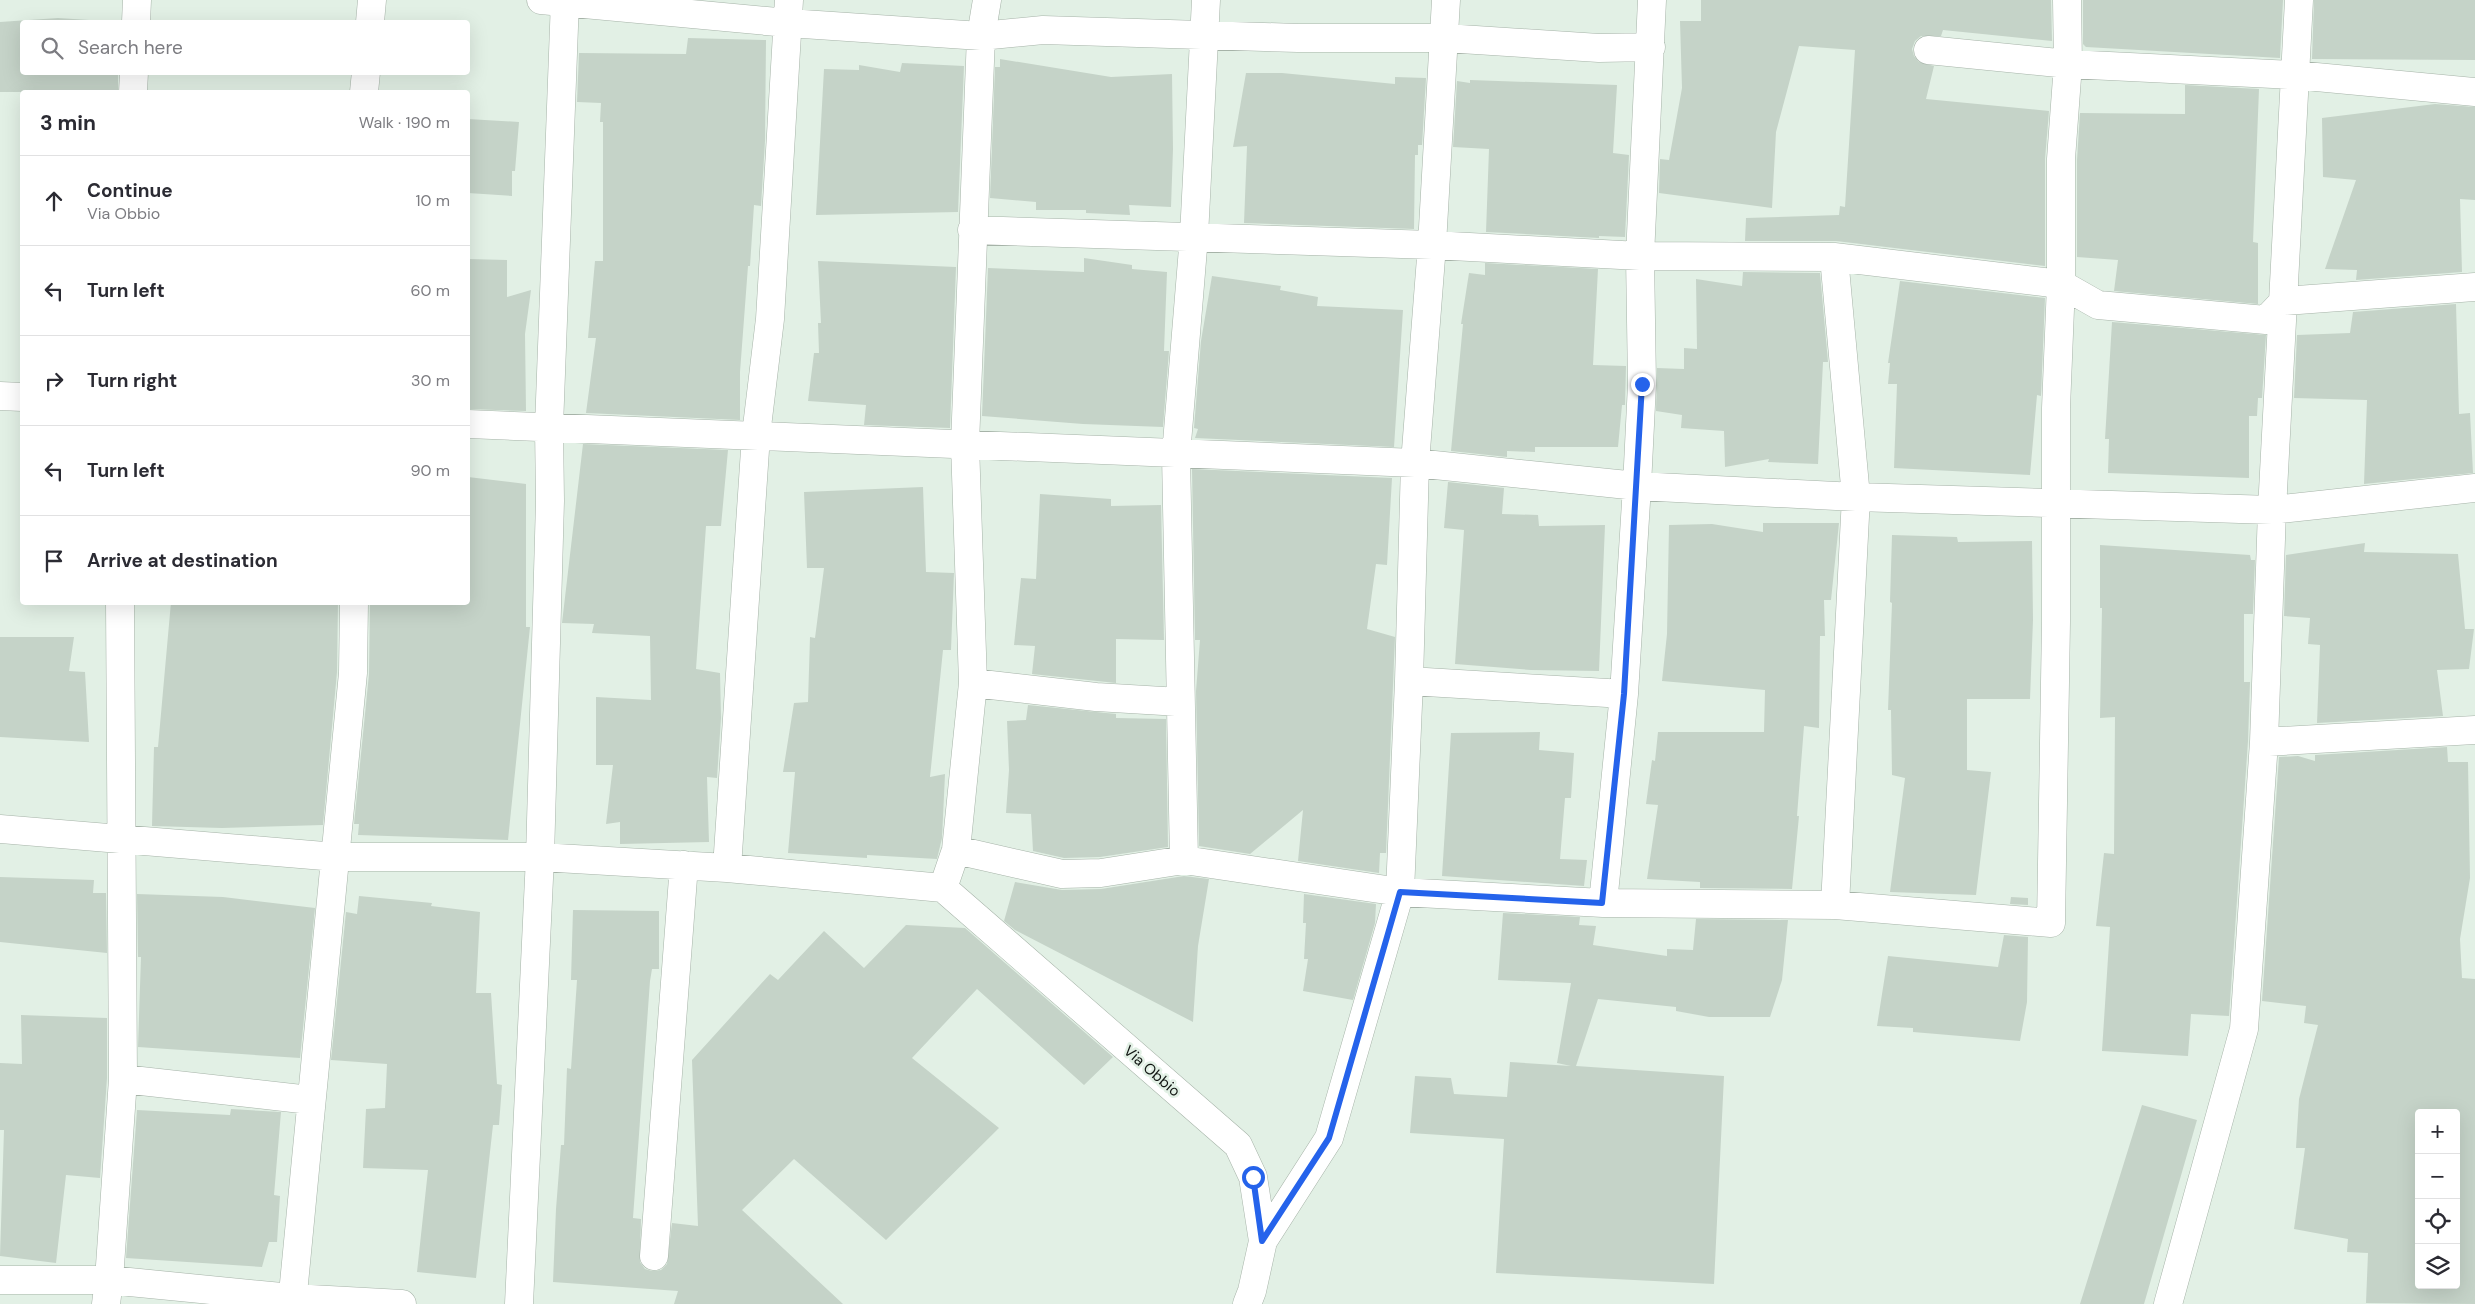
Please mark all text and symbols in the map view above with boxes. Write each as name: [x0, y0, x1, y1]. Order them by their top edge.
search box: [20, 20, 470, 75]
icon: search: [38, 34, 66, 62]
text: Search here: [78, 35, 183, 60]
text: 3 min: [40, 109, 96, 137]
text: Walk · 190 m: [359, 112, 450, 133]
text: Continue: [87, 178, 173, 203]
icon: ahead: [40, 187, 68, 215]
text: 10 m: [416, 190, 450, 211]
text: Via Obbio: [87, 203, 160, 224]
icon: left: [40, 277, 68, 305]
text: Turn left: [87, 278, 165, 303]
text: 60 m: [410, 280, 450, 301]
icon: right: [40, 367, 68, 395]
text: Turn right: [87, 368, 177, 393]
text: 30 m: [411, 370, 450, 391]
route end: [1631, 373, 1654, 396]
icon: left: [40, 457, 68, 485]
text: Turn left: [87, 458, 165, 483]
text: 90 m: [410, 460, 450, 481]
icon: arrive: [40, 547, 68, 575]
text: Arrive at destination: [87, 548, 278, 573]
street label: Via Obbio: [1120, 1041, 1185, 1101]
map controls: [2415, 1109, 2460, 1289]
button: +: [2415, 1109, 2460, 1154]
button: −: [2415, 1154, 2460, 1199]
route start: [1242, 1166, 1265, 1189]
button: locate: [2415, 1199, 2460, 1244]
button: layers: [2415, 1244, 2460, 1289]

